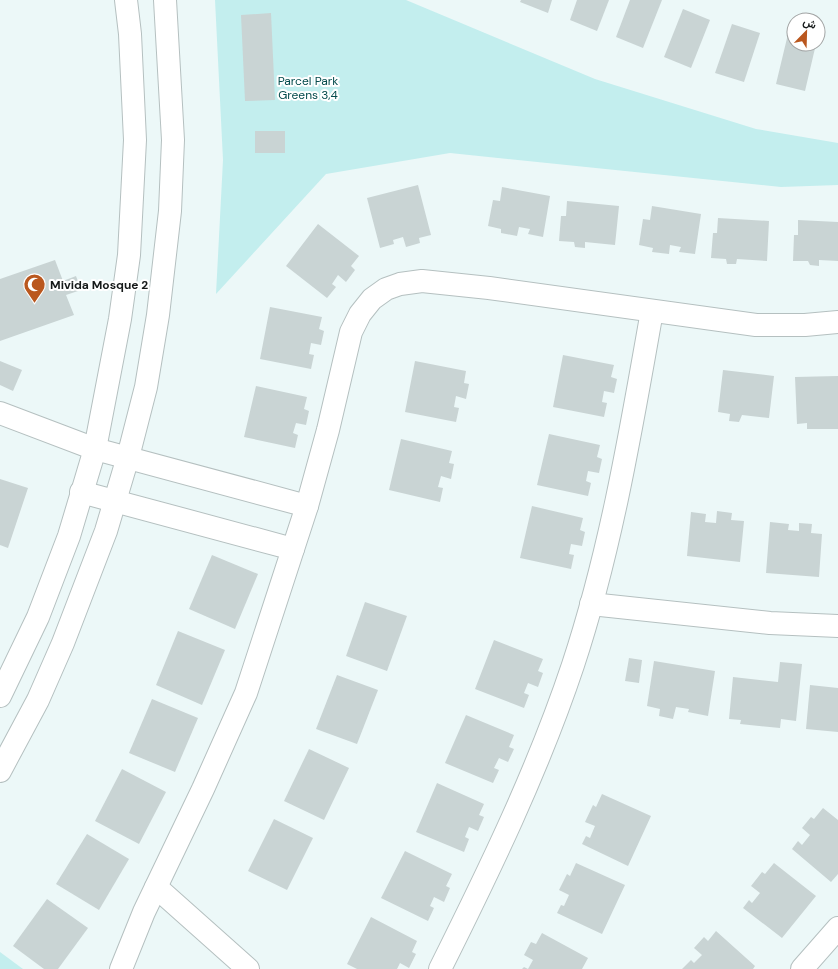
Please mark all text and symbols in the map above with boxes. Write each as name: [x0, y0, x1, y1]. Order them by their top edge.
north arrow: [786, 12, 826, 52]
text: ش: [801, 14, 819, 32]
park label: Parcel Park Greens 3,4: [278, 73, 338, 103]
mosque icon: Mivida Mosque 2: [22, 272, 48, 305]
place label: Mivida Mosque 2: [50, 277, 148, 293]

